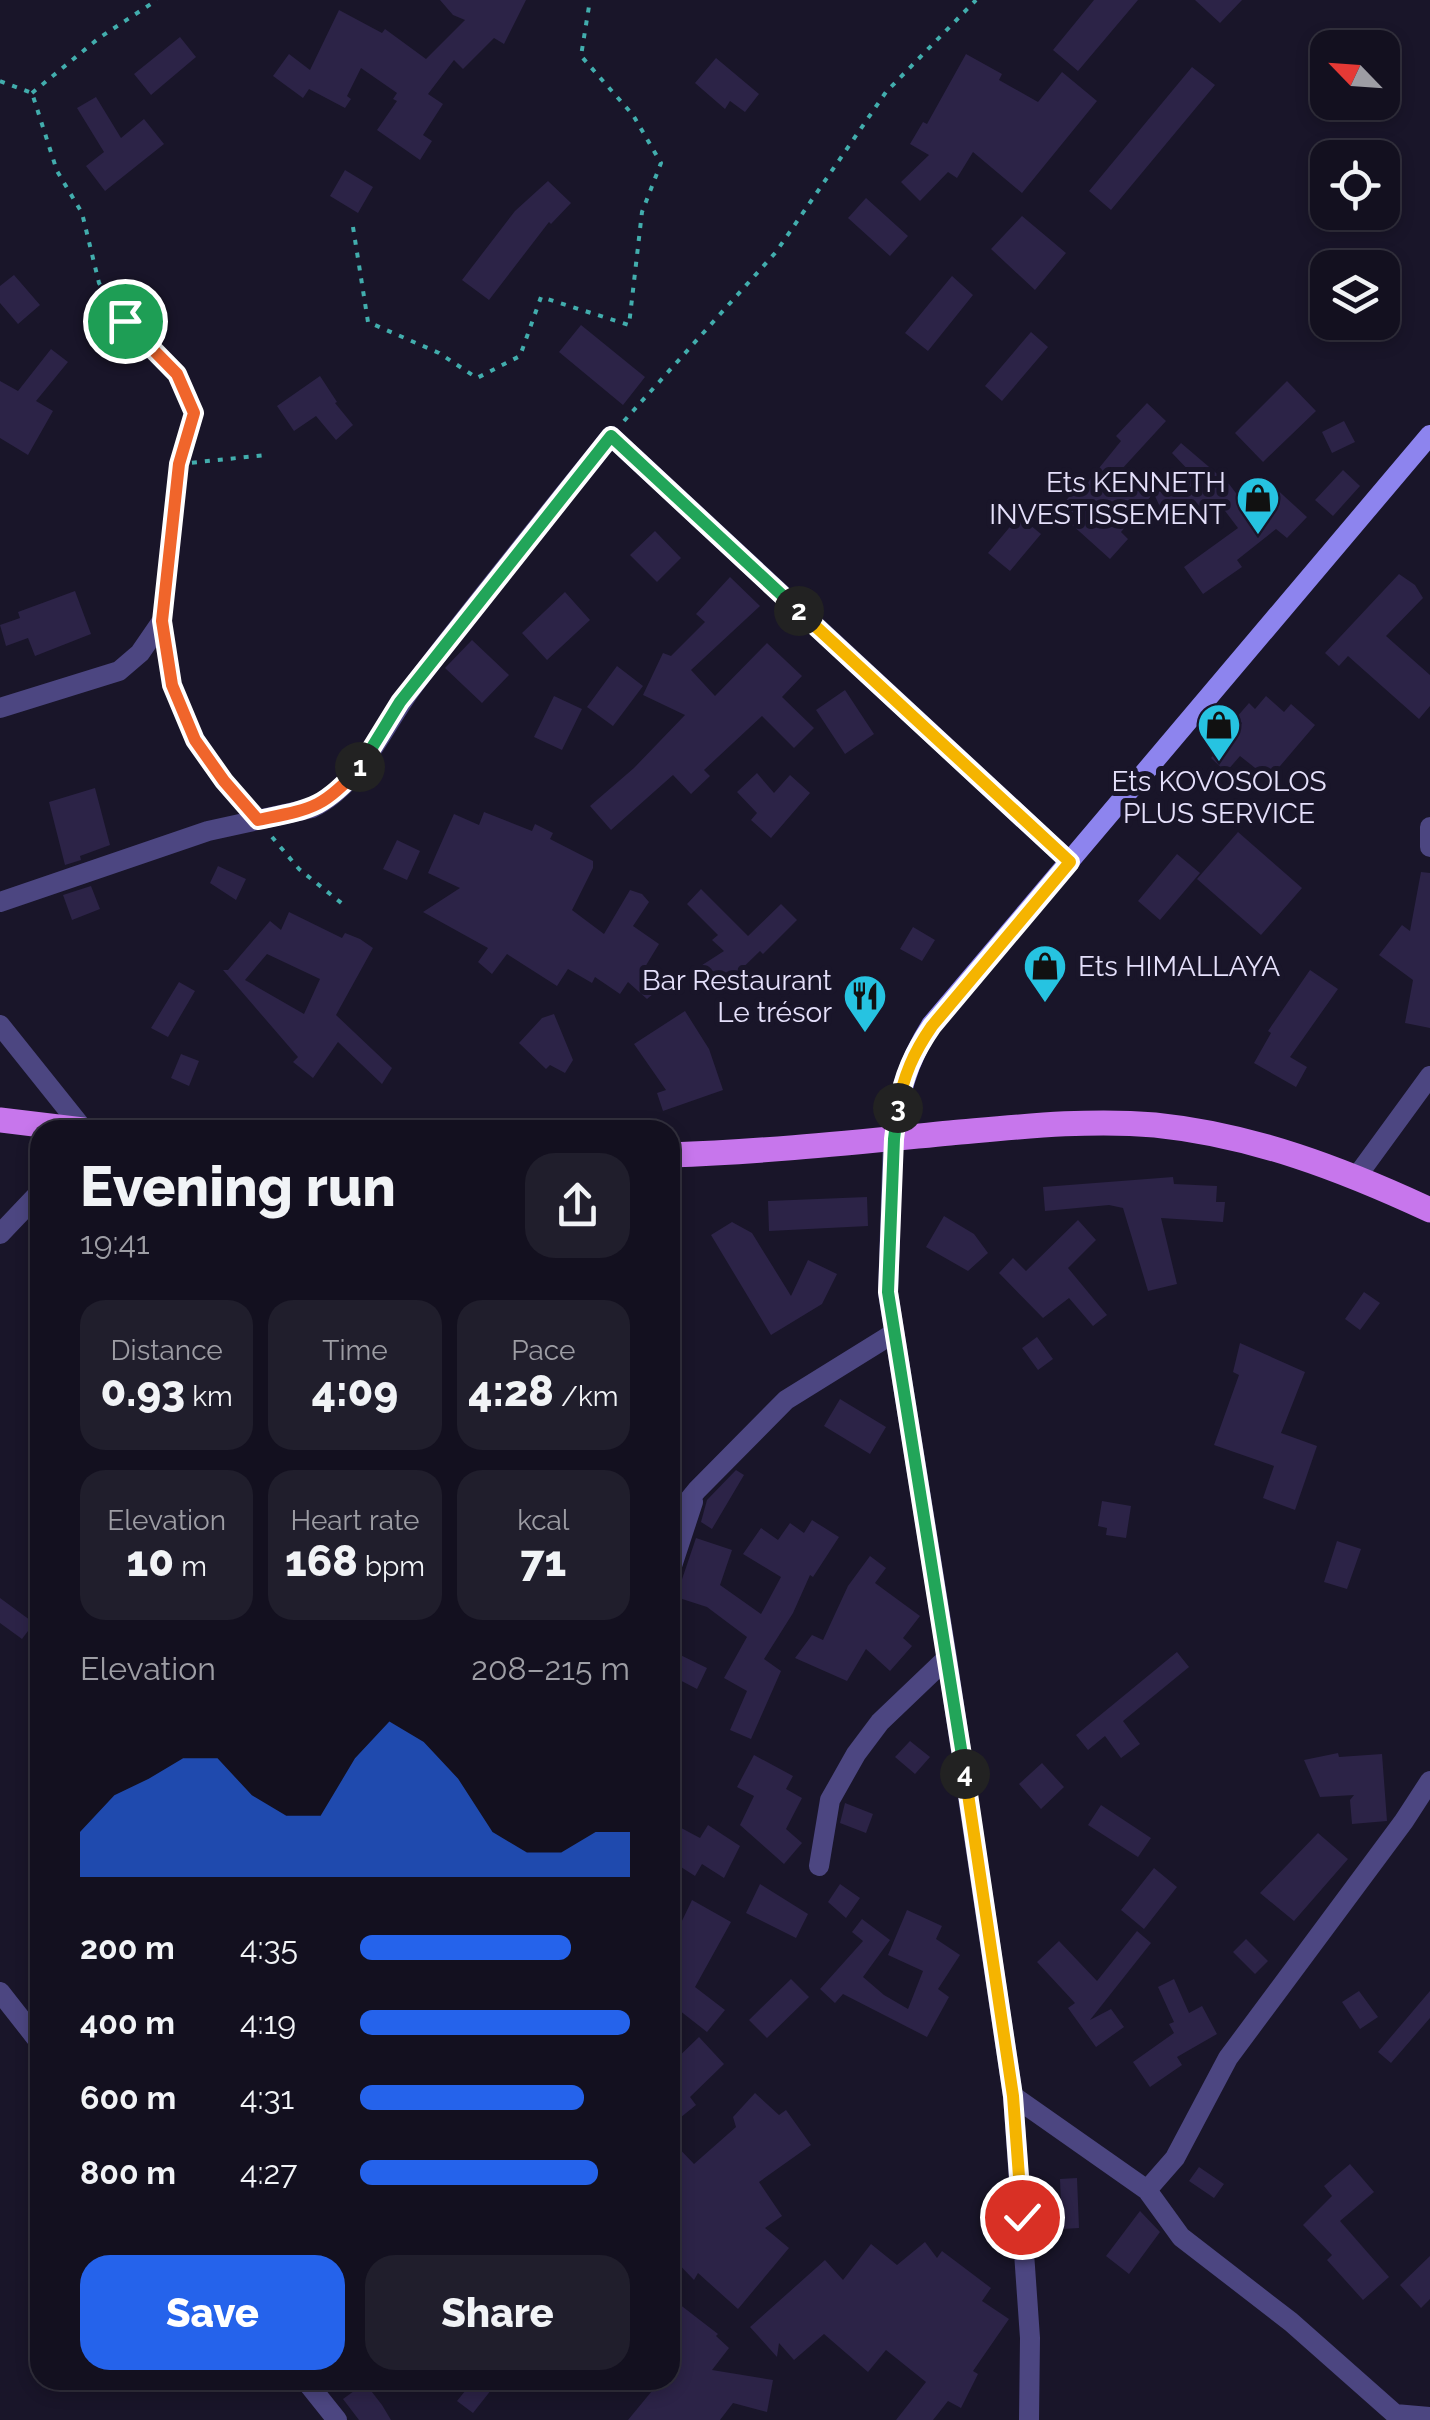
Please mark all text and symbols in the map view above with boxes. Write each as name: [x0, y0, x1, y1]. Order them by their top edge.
north arrow: [1310, 30, 1400, 120]
map controls: [1310, 30, 1400, 340]
button: locate: [1310, 140, 1400, 230]
button: layers: [1310, 250, 1400, 340]
pin: [83, 279, 168, 364]
icon: arrive: [98, 294, 153, 349]
place label: Ets KENNETH INVESTISSEMENT: [989, 466, 1226, 531]
shop icon: Ets KENNETH INVESTISSEMENT: [1235, 475, 1281, 536]
pin: 2: [774, 586, 824, 636]
text: 2: [791, 594, 807, 627]
shop icon: Ets KOVOSOLOS PLUS SERVICE: [1196, 702, 1242, 763]
pin: 1: [335, 742, 385, 792]
text: 1: [353, 750, 367, 783]
place label: Ets KOVOSOLOS PLUS SERVICE: [1112, 765, 1326, 830]
shop icon: Ets HIMALLAYA: [1022, 943, 1068, 1004]
place label: Ets HIMALLAYA: [1078, 950, 1280, 983]
place label: Bar Restaurant Le trésor: [642, 964, 833, 1029]
restaurant icon: Bar Restaurant Le trésor: [842, 973, 888, 1034]
pin: 3: [873, 1083, 923, 1133]
text: 3: [890, 1091, 906, 1124]
button: share: [525, 1153, 630, 1258]
text: Evening run: [80, 1154, 396, 1219]
text: 19:41: [80, 1224, 150, 1261]
text: Distance: [111, 1334, 223, 1367]
text: Time: [322, 1334, 388, 1367]
text: Pace: [511, 1334, 575, 1367]
text: 0.93: [101, 1367, 185, 1416]
text: 4:09: [312, 1367, 398, 1416]
text: 4:28: [468, 1367, 554, 1416]
text: km: [185, 1380, 233, 1413]
text: /km: [554, 1380, 618, 1413]
text: Elevation: [107, 1504, 226, 1537]
text: Heart rate: [291, 1504, 419, 1537]
text: kcal: [517, 1504, 569, 1537]
text: 10: [126, 1537, 174, 1586]
text: 168: [285, 1537, 358, 1586]
text: 71: [520, 1537, 566, 1586]
text: m: [174, 1550, 207, 1583]
text: bpm: [358, 1550, 425, 1583]
text: Elevation: [80, 1650, 216, 1687]
text: 208–215 m: [471, 1650, 630, 1687]
pin: 4: [940, 1749, 990, 1799]
text: 4: [957, 1757, 973, 1790]
text: 200 m: [80, 1929, 175, 1966]
text: 4:35: [240, 1929, 298, 1966]
text: 400 m: [80, 2004, 175, 2041]
text: 4:19: [240, 2004, 296, 2041]
text: 600 m: [80, 2079, 176, 2116]
text: 4:31: [240, 2079, 294, 2116]
text: 800 m: [80, 2154, 176, 2191]
text: 4:27: [240, 2154, 297, 2191]
pin: [980, 2175, 1065, 2260]
icon: check: [995, 2190, 1050, 2245]
button: Save: [80, 2255, 345, 2370]
button: Share: [365, 2255, 630, 2370]

